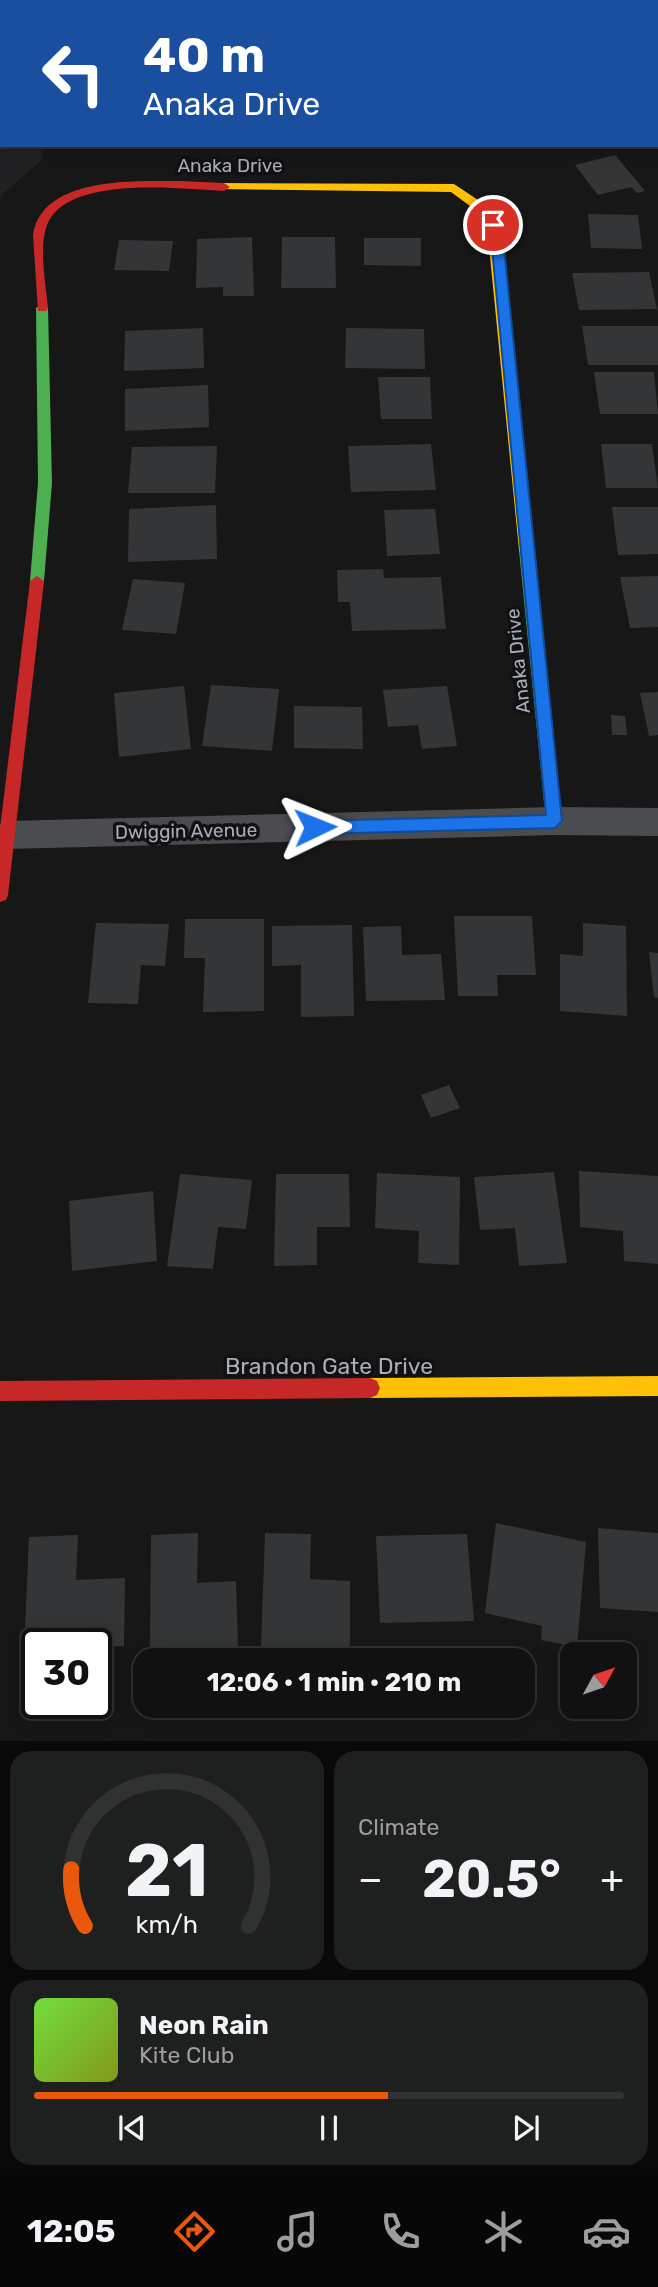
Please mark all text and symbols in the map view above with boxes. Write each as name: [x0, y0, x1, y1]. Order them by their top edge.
text: 40 m: [143, 26, 265, 84]
icon: left: [28, 28, 119, 119]
text: Anaka Drive: [143, 85, 320, 123]
street label: Anaka Drive: [177, 154, 283, 177]
pin: [463, 195, 523, 255]
icon: arrive: [474, 206, 512, 244]
street label: Anaka Drive: [501, 607, 535, 715]
position arrow: [278, 790, 352, 864]
street label: Dwiggin Avenue: [115, 818, 257, 844]
street label: Brandon Gate Drive: [225, 1352, 433, 1380]
speed limit sign: 30: [21, 1628, 112, 1719]
north arrow: [560, 1642, 637, 1718]
map controls: [560, 1642, 637, 1719]
text: 12:06 · 1 min · 210 m: [207, 1667, 461, 1698]
text: Climate: [358, 1813, 439, 1841]
text: 21: [125, 1829, 209, 1915]
text: 20.5°: [422, 1848, 561, 1910]
text: −: [358, 1856, 383, 1902]
text: +: [600, 1856, 624, 1902]
text: km/h: [136, 1910, 198, 1939]
text: Neon Rain: [139, 2010, 269, 2041]
text: Kite Club: [139, 2041, 234, 2069]
icon: previous: [113, 2109, 151, 2147]
icon: pause: [310, 2109, 348, 2147]
icon: next: [507, 2109, 545, 2147]
icon: directions: [170, 2207, 219, 2256]
icon: music: [273, 2207, 322, 2256]
icon: phone: [376, 2207, 425, 2256]
icon: climate: [479, 2207, 528, 2256]
icon: car: [582, 2207, 631, 2256]
text: 12:05: [27, 2212, 116, 2250]

